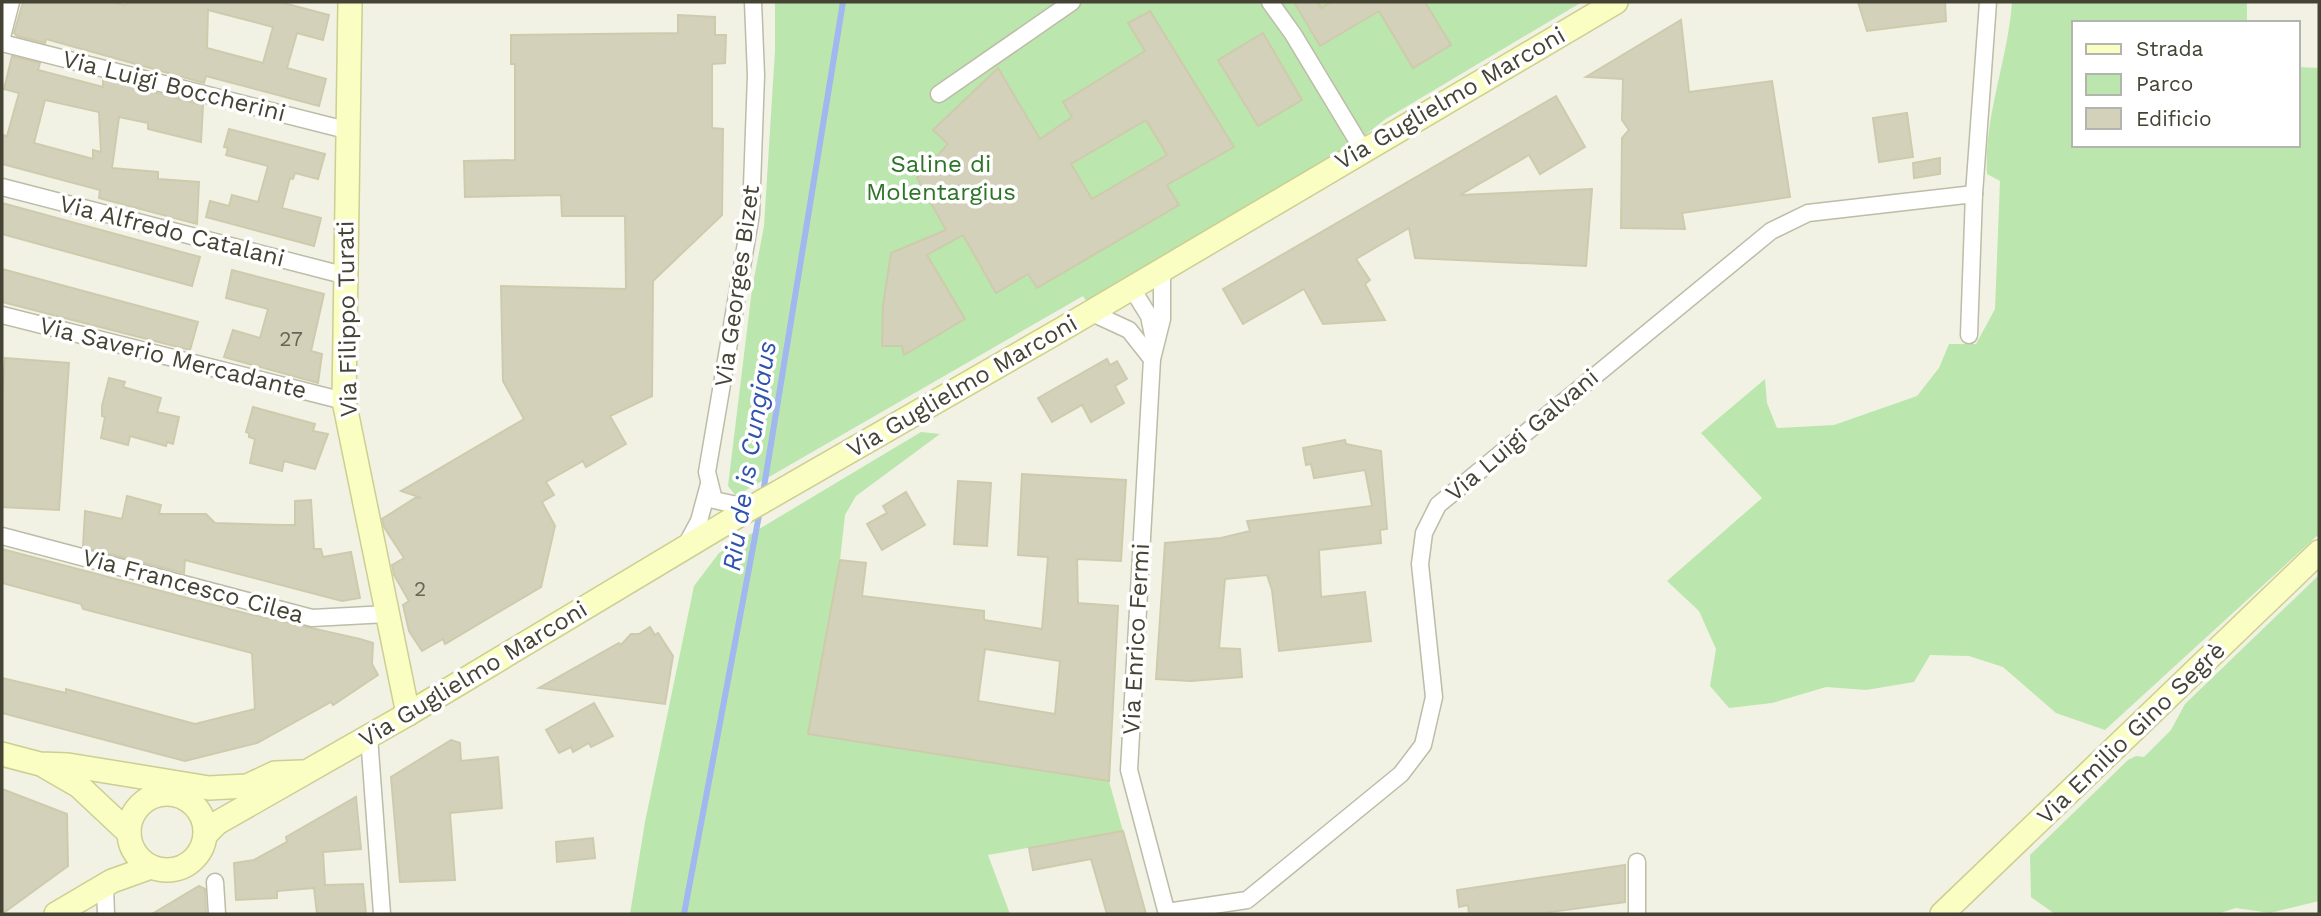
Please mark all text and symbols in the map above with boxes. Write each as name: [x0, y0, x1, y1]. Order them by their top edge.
street label: Via Guglielmo Marconi: [1330, 21, 1570, 175]
legend: [2072, 21, 2300, 147]
text: Strada: [2136, 36, 2204, 61]
street label: Via Luigi Boccherini: [60, 45, 288, 127]
text: Parco: [2136, 71, 2193, 96]
text: Edificio: [2136, 106, 2212, 131]
park label: Saline di Molentargius: [866, 150, 1016, 206]
street label: Via Georges Bizet: [709, 183, 765, 389]
street label: Via Alfredo Catalani: [57, 189, 287, 273]
street label: Via Filippo Turati: [331, 220, 363, 418]
street label: Via Guglielmo Marconi: [842, 309, 1082, 463]
street label: Via Saverio Mercadante: [37, 311, 309, 405]
house number: 27: [279, 326, 303, 351]
water label: Riu de is Cungiaus: [716, 339, 782, 573]
street label: Via Luigi Galvani: [1440, 363, 1604, 507]
street label: Via Francesco Cilea: [79, 543, 307, 629]
street label: Via Enrico Fermi: [1117, 543, 1155, 735]
house number: 2: [414, 576, 426, 601]
street label: Via Guglielmo Marconi: [354, 595, 592, 753]
street label: Via Emilio Gino Segrè: [2031, 636, 2231, 830]

